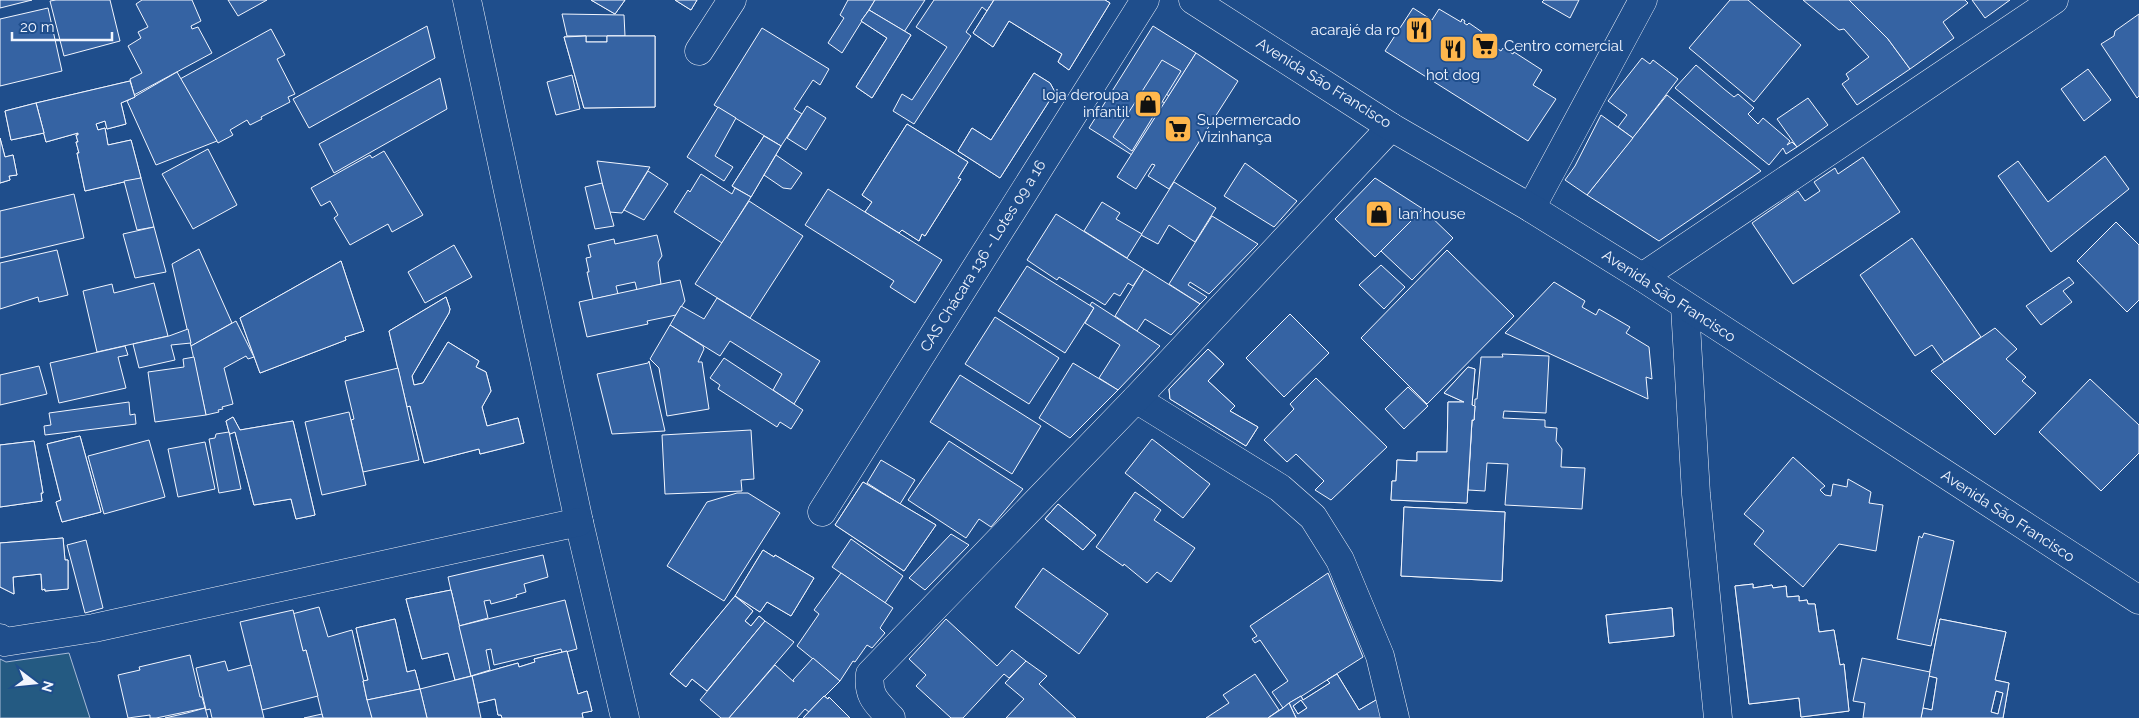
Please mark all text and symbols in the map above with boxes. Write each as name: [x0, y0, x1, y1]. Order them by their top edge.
scale bar: [12, 10, 112, 42]
restaurant icon: acarajé da ro: [1404, 15, 1434, 45]
text: 20 m: [20, 18, 55, 36]
place label: acarajé da ro: [1311, 21, 1400, 39]
supermarket icon: Centro comercial: [1470, 31, 1500, 61]
street label: Avenida São Francisco: [1253, 34, 1395, 132]
restaurant icon: hot dog: [1438, 34, 1468, 64]
place label: Centro comercial: [1504, 37, 1624, 55]
place label: hot dog: [1426, 66, 1480, 84]
place label: loja deroupa infantil: [1042, 86, 1130, 121]
shop icon: loja deroupa infantil: [1133, 89, 1163, 119]
place label: Supermercado Vizinhança: [1197, 111, 1301, 146]
supermarket icon: Supermercado Vizinhança: [1163, 114, 1193, 144]
street label: CAS Chácara 136 - Lotes 09 a 16: [916, 157, 1050, 355]
shop icon: lan house: [1364, 199, 1394, 229]
place label: lan house: [1398, 205, 1466, 223]
street label: Avenida São Francisco: [1599, 246, 1739, 346]
street label: Avenida São Francisco: [1938, 466, 2078, 566]
north arrow: [10, 658, 60, 708]
text: N: [38, 679, 57, 694]

